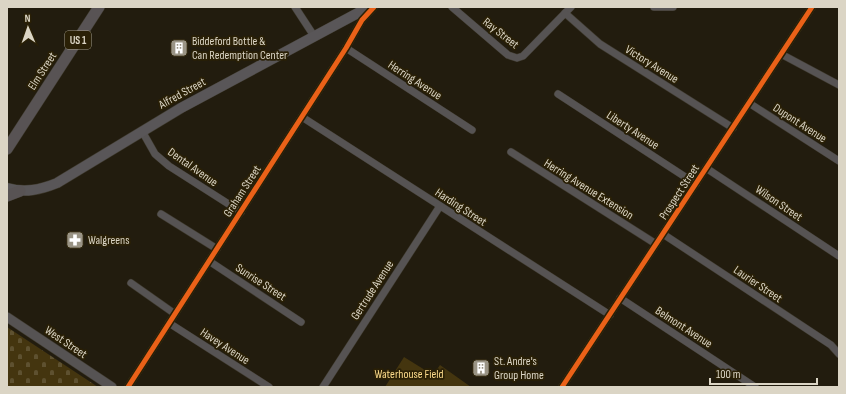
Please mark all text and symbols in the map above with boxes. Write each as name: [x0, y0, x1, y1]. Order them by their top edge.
north arrow: [8, 8, 48, 48]
text: N: [25, 12, 31, 25]
street label: Ray Street: [480, 15, 522, 52]
road number: US 1: [65, 31, 91, 49]
place label: Biddeford Bottle & Can Redemption Center: [192, 34, 288, 63]
building icon: Biddeford Bottle & Can Redemption Center: [169, 38, 189, 58]
street label: Victory Avenue: [622, 42, 681, 87]
street label: Elm Street: [25, 49, 60, 93]
street label: Herring Avenue: [385, 57, 445, 103]
street label: Alfred Street: [155, 74, 209, 113]
street label: Dupont Avenue: [770, 101, 830, 146]
street label: Liberty Avenue: [604, 108, 662, 153]
street label: Dental Avenue: [165, 145, 221, 190]
street label: Herring Avenue Extension: [541, 156, 636, 223]
street label: Prospect Street: [656, 161, 703, 223]
street label: Graham Street: [220, 162, 265, 220]
street label: Wilson Street: [752, 182, 806, 225]
street label: Harding Street: [432, 185, 490, 230]
pharmacy icon: Walgreens: [65, 230, 85, 250]
place label: Walgreens: [88, 233, 129, 248]
street label: Gertrude Avenue: [348, 258, 397, 323]
street label: Sunrise Street: [233, 261, 289, 305]
street label: Laurier Street: [731, 263, 785, 306]
street label: Belmont Avenue: [652, 303, 715, 352]
street label: West Street: [42, 323, 90, 362]
street label: Havey Avenue: [197, 325, 252, 368]
place label: St. Andre's Group Home: [494, 354, 544, 383]
building icon: St. Andre's Group Home: [471, 358, 491, 378]
scale bar: [710, 360, 817, 386]
park label: Waterhouse Field: [374, 367, 444, 382]
text: 100 m: [716, 367, 741, 382]

